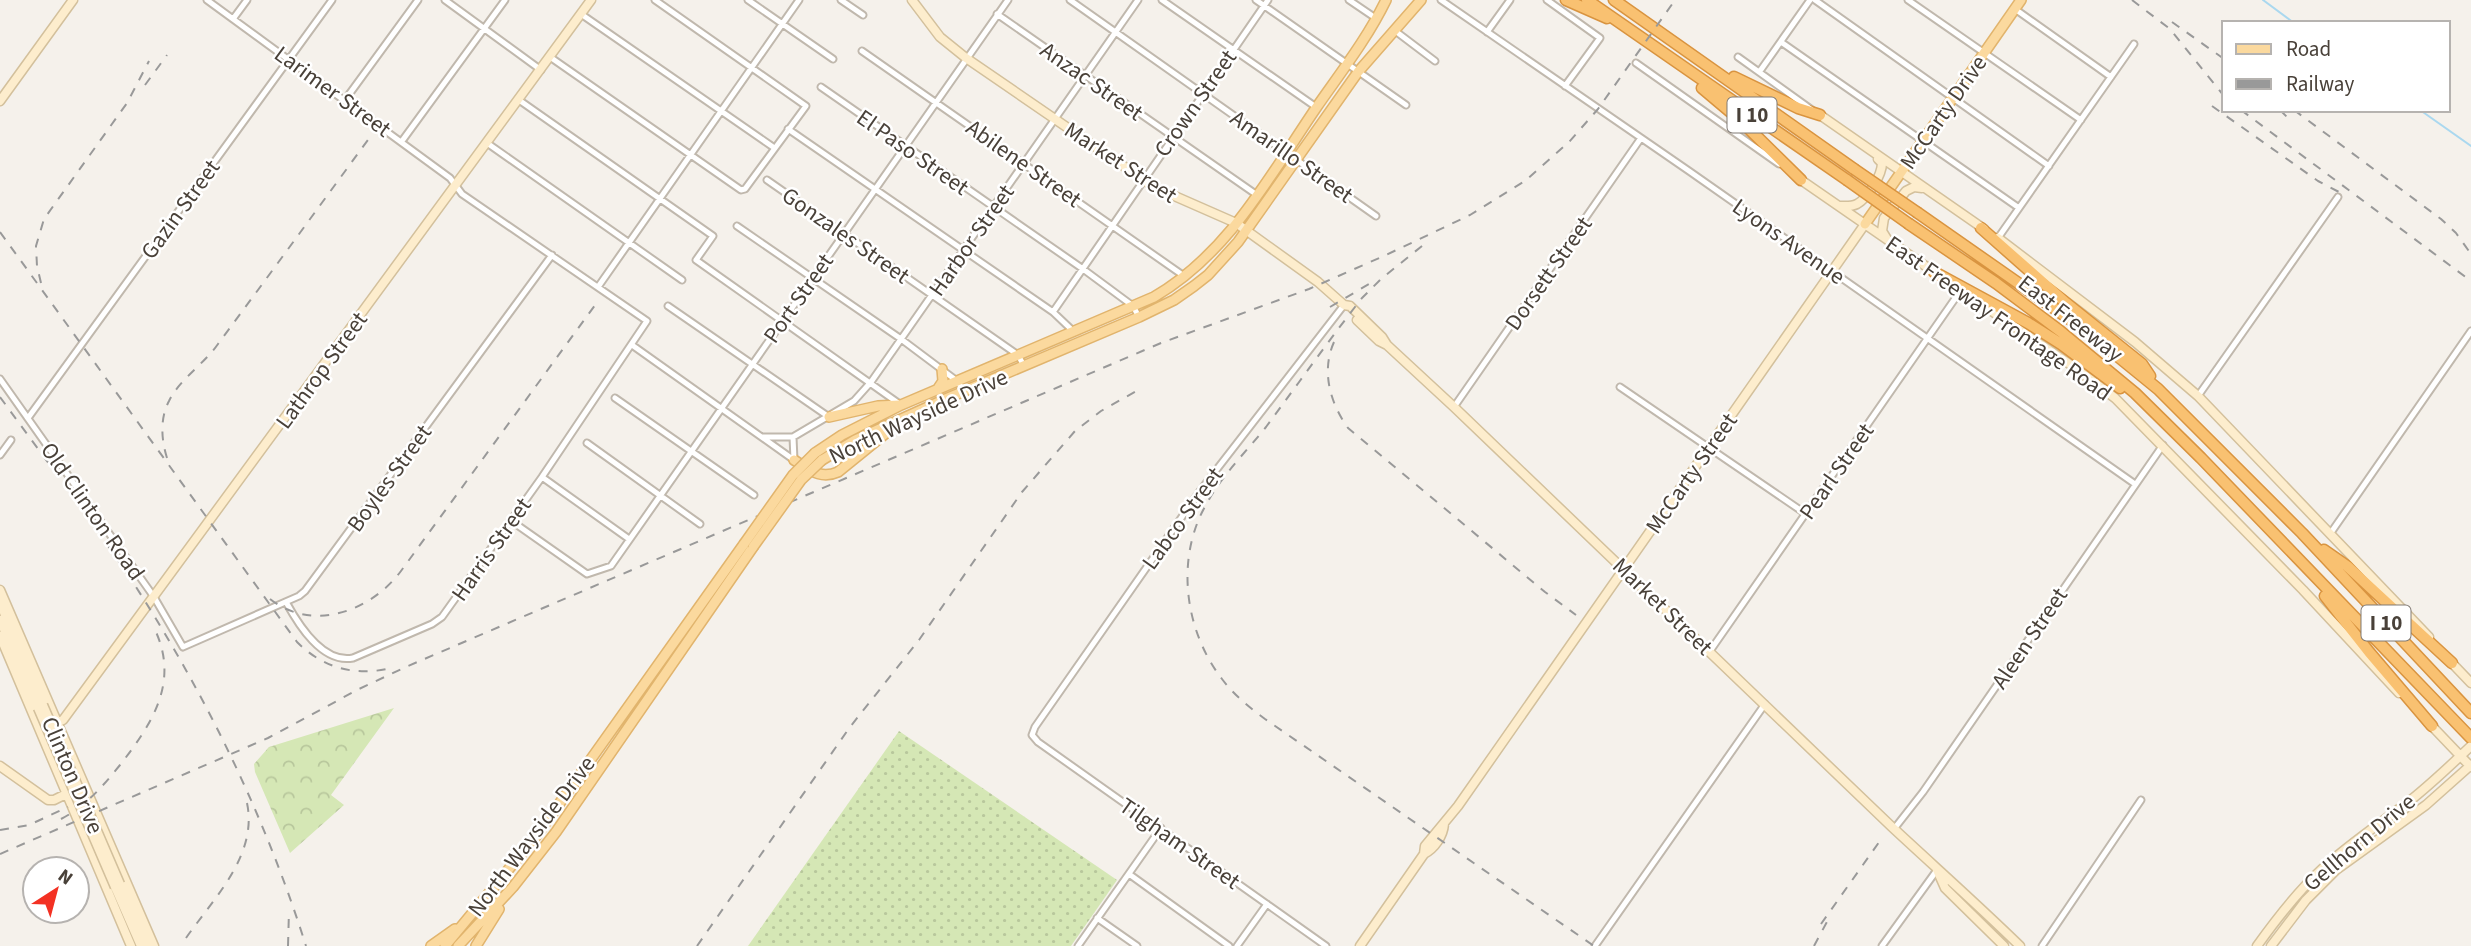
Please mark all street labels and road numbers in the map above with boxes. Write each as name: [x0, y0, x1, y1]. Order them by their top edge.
street label: Anzac Street: [1034, 34, 1150, 129]
street label: Larimer Street: [268, 38, 398, 145]
street label: Crown Street: [1146, 43, 1245, 164]
street label: McCarty Drive: [1892, 48, 1995, 176]
road number: I 10: [1728, 97, 1776, 132]
street label: El Paso Street: [850, 101, 976, 203]
street label: Amarillo Street: [1224, 102, 1360, 211]
street label: Abilene Street: [959, 111, 1088, 216]
street label: Market Street: [1058, 114, 1184, 211]
street label: Gazin Street: [133, 152, 228, 266]
street label: Harbor Street: [921, 177, 1022, 303]
street label: Gonzales Street: [775, 179, 916, 292]
street label: Lyons Avenue: [1726, 190, 1852, 293]
street label: Dorsett Street: [1497, 209, 1600, 337]
street label: East Freeway Frontage Road: [1881, 229, 2117, 407]
street label: Port Street: [755, 246, 842, 350]
street label: East Freeway: [2013, 268, 2129, 368]
street label: Lathrop Street: [268, 305, 375, 436]
street label: North Wayside Drive: [823, 360, 1013, 472]
street label: McCarty Street: [1638, 406, 1745, 540]
street label: Pearl Street: [1791, 416, 1882, 526]
street label: Boyles Street: [339, 418, 440, 539]
street label: Old Clinton Road: [33, 435, 153, 587]
street label: Labco Street: [1134, 460, 1231, 577]
street label: Harris Street: [443, 490, 539, 608]
street label: Market Street: [1605, 550, 1720, 663]
street label: Aleen Street: [1983, 581, 2076, 696]
road number: I 10: [2362, 606, 2410, 640]
street label: Clinton Drive: [33, 712, 112, 839]
street label: North Wayside Drive: [460, 749, 603, 924]
street label: Gellhorn Drive: [2296, 786, 2423, 899]
street label: Tilgham Street: [1113, 790, 1247, 897]

